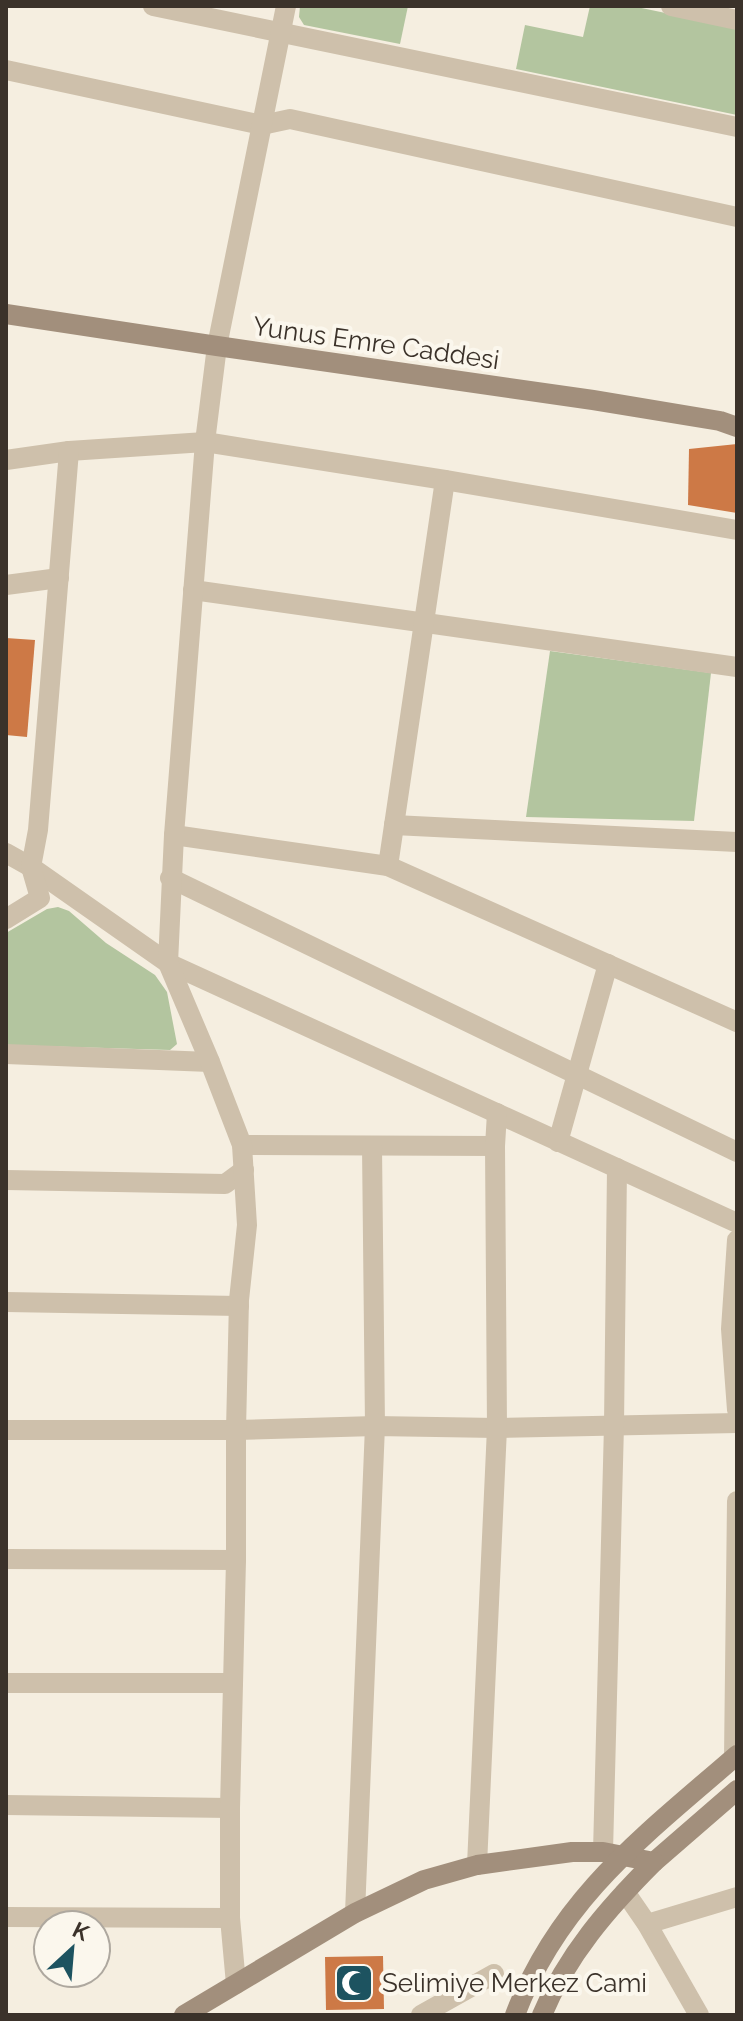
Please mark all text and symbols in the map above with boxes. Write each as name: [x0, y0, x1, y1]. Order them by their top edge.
street label: Yunus Emre Caddesi: [251, 311, 501, 375]
north arrow: [32, 1909, 112, 1989]
text: K: [68, 1916, 93, 1946]
mosque icon: Selimiye Merkez Cami: [333, 1962, 375, 2004]
place label: Selimiye Merkez Cami: [382, 1968, 647, 1998]

